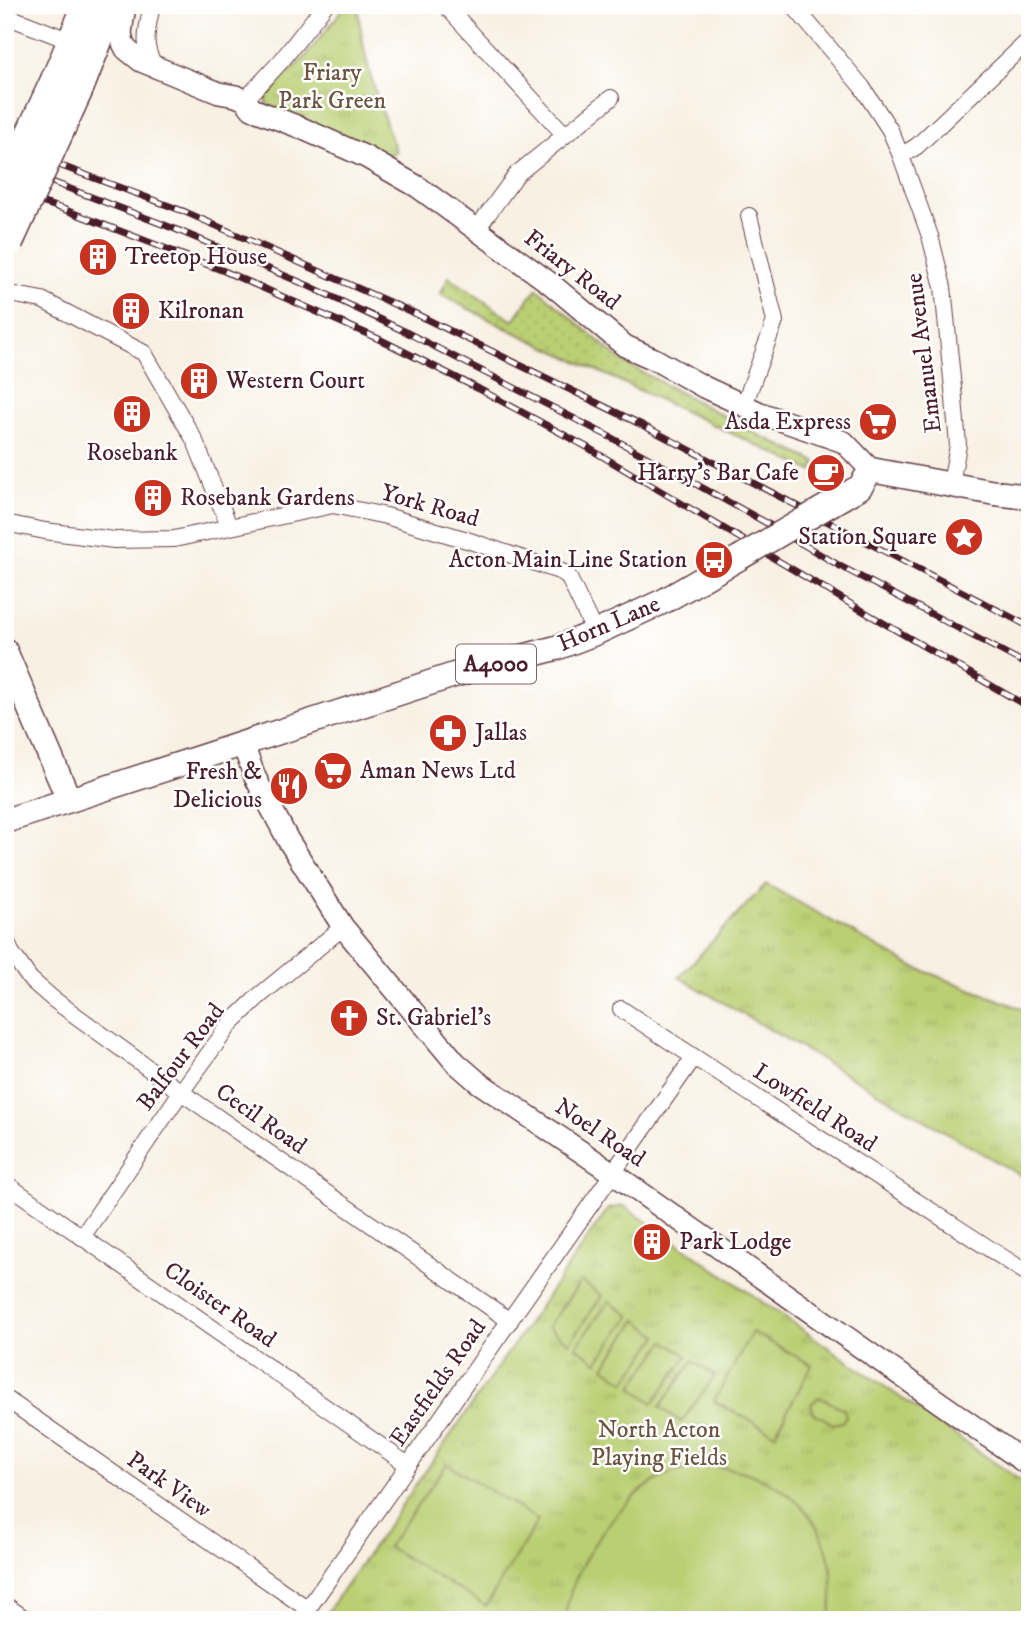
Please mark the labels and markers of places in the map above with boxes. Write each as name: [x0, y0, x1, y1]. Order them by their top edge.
building icon: Treetop House: [77, 236, 119, 278]
place label: Treetop House: [125, 242, 267, 272]
building icon: Kilronan: [110, 290, 152, 332]
place label: Kilronan: [158, 296, 245, 326]
building icon: Western Court: [178, 360, 220, 402]
place label: Western Court: [225, 366, 365, 396]
building icon: Rosebank: [111, 393, 153, 435]
supermarket icon: Asda Express: [857, 401, 899, 443]
place label: Asda Express: [725, 407, 851, 437]
place label: Rosebank: [86, 438, 178, 468]
cafe icon: Harry's Bar Cafe: [805, 452, 847, 494]
place label: Harry's Bar Cafe: [637, 458, 799, 488]
building icon: Rosebank Gardens: [132, 477, 174, 519]
place label: Rosebank Gardens: [180, 483, 355, 513]
place icon: Station Square: [943, 516, 985, 558]
place label: Station Square: [798, 522, 937, 552]
bus stop icon: Acton Main Line Station: [693, 539, 735, 581]
place label: Acton Main Line Station: [449, 545, 687, 575]
pharmacy icon: Jallas: [427, 712, 469, 754]
place label: Jallas: [473, 718, 527, 748]
supermarket icon: Aman News Ltd: [312, 750, 354, 792]
place label: Aman News Ltd: [360, 756, 516, 786]
place label: Fresh & Delicious: [173, 757, 262, 815]
restaurant icon: Fresh & Delicious: [268, 765, 310, 807]
church icon: St. Gabriel's: [328, 997, 370, 1039]
place label: St. Gabriel's: [376, 1003, 491, 1033]
building icon: Park Lodge: [631, 1221, 673, 1263]
place label: Park Lodge: [679, 1227, 792, 1257]

